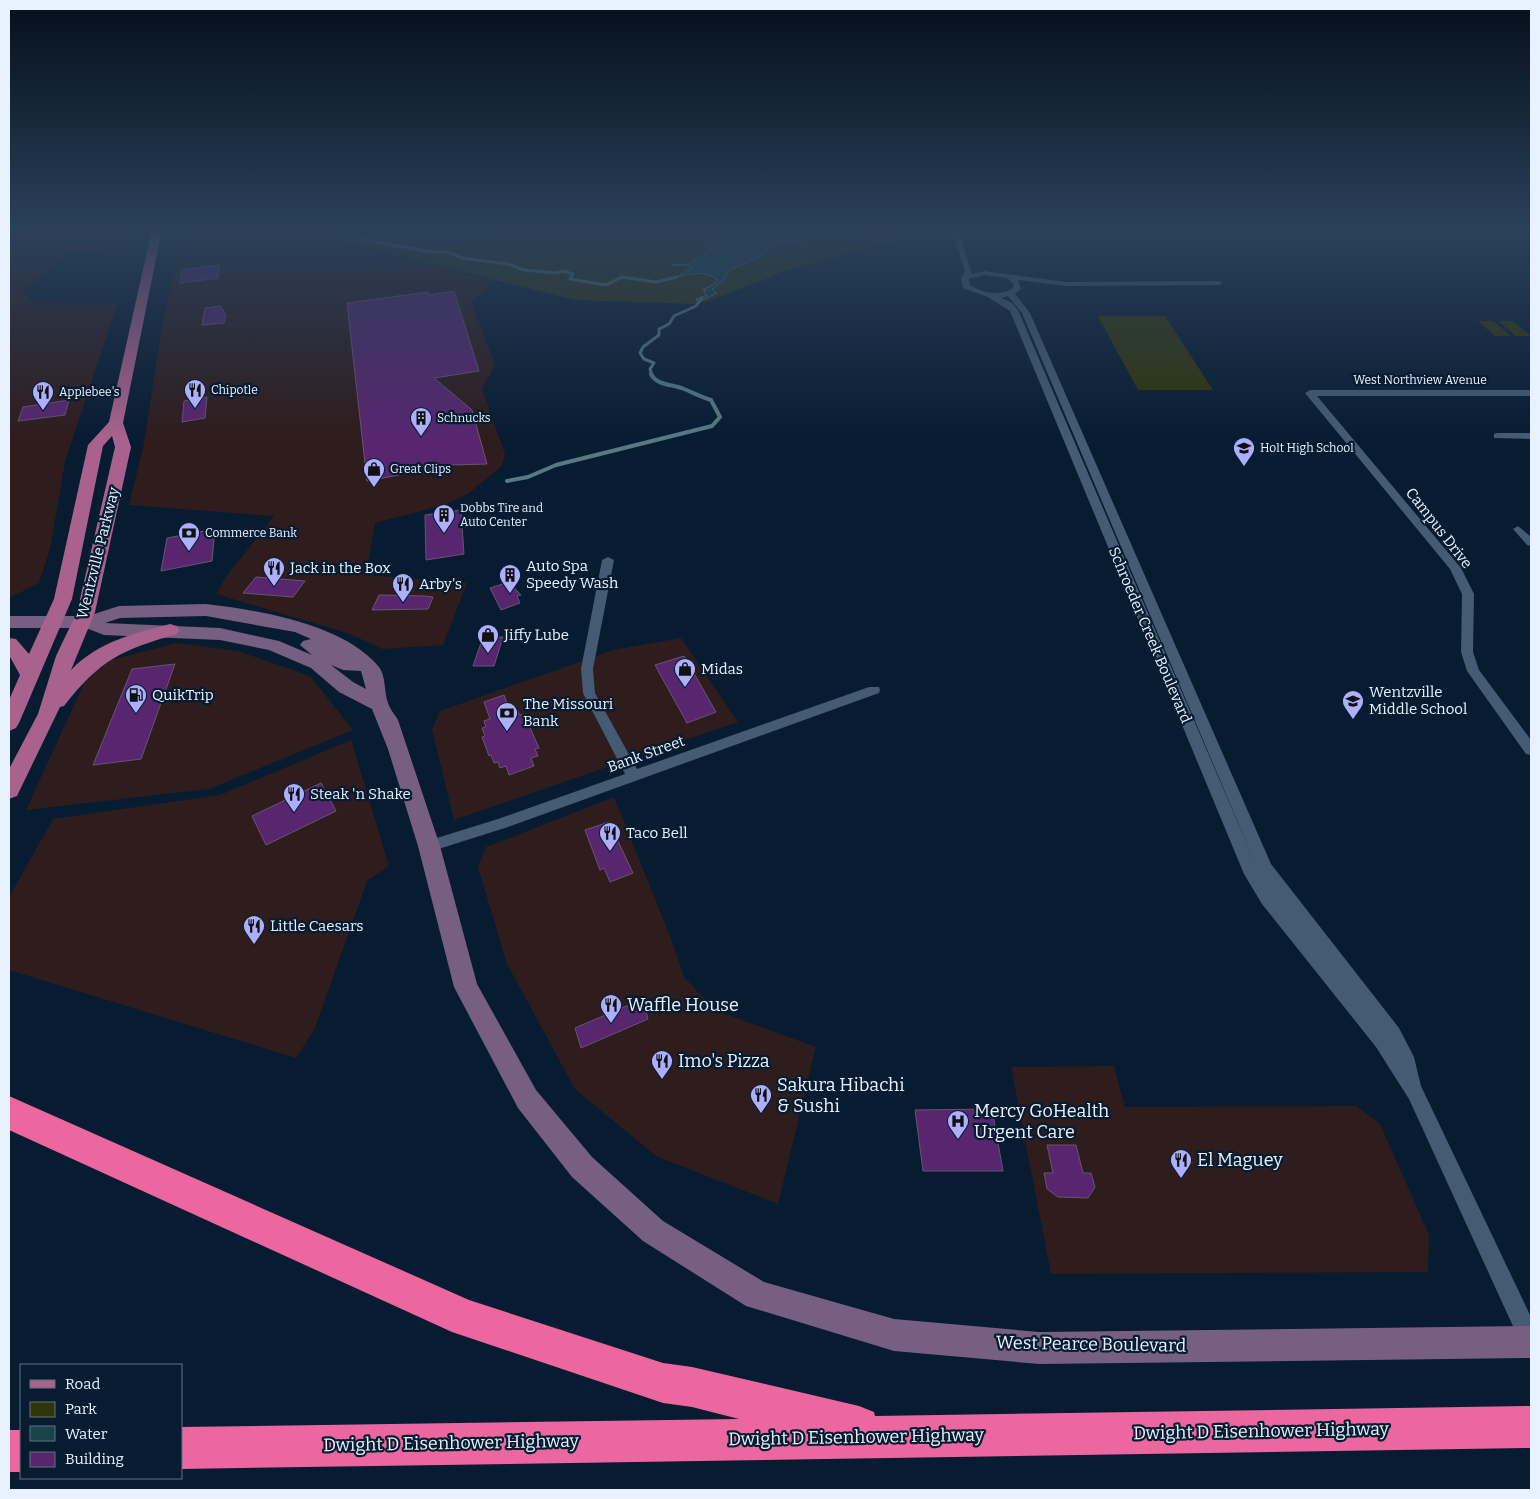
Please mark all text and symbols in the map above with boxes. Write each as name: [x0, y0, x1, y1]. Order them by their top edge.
street label: West Northview Avenue: [1353, 373, 1487, 387]
restaurant icon: Chipotle: [183, 378, 207, 409]
restaurant icon: Applebee's: [31, 380, 55, 411]
place label: Chipotle: [211, 383, 258, 397]
place label: Applebee's: [59, 385, 120, 399]
building icon: Schnucks: [409, 406, 433, 437]
place label: Schnucks: [437, 411, 491, 425]
school or university icon: Holt High School: [1232, 436, 1256, 467]
place label: Holt High School: [1260, 441, 1354, 455]
shop icon: Great Clips: [362, 457, 386, 488]
place label: Great Clips: [390, 462, 451, 476]
street label: Campus Drive: [1402, 484, 1476, 572]
street label: Wentzville Parkway: [73, 485, 123, 621]
place label: Dobbs Tire and Auto Center: [460, 501, 543, 529]
building icon: Dobbs Tire and Auto Center: [432, 503, 456, 534]
bank icon: Commerce Bank: [177, 521, 201, 552]
place label: Commerce Bank: [205, 526, 297, 540]
street label: Schroeder Creek Boulevard: [1105, 544, 1195, 726]
restaurant icon: Jack in the Box: [262, 556, 286, 587]
place label: Auto Spa Speedy Wash: [526, 557, 619, 592]
place label: Jack in the Box: [289, 559, 391, 577]
building icon: Auto Spa Speedy Wash: [498, 563, 522, 594]
restaurant icon: Arby's: [391, 572, 415, 603]
place label: Arby's: [419, 575, 462, 593]
shop icon: Jiffy Lube: [476, 623, 500, 654]
place label: Jiffy Lube: [503, 626, 569, 644]
shop icon: Midas: [673, 657, 697, 688]
place label: Midas: [701, 660, 743, 678]
fuel station icon: QuikTrip: [124, 683, 148, 714]
place label: Wentzville Middle School: [1369, 683, 1467, 718]
place label: QuikTrip: [152, 686, 214, 704]
school or university icon: Wentzville Middle School: [1341, 689, 1365, 720]
place label: The Missouri Bank: [523, 695, 614, 730]
bank icon: The Missouri Bank: [495, 701, 519, 732]
street label: Bank Street: [605, 732, 688, 776]
restaurant icon: Steak 'n Shake: [282, 782, 306, 813]
place label: Steak 'n Shake: [310, 785, 411, 803]
restaurant icon: Taco Bell: [598, 821, 622, 852]
place label: Taco Bell: [626, 824, 688, 842]
restaurant icon: Little Caesars: [242, 914, 266, 945]
place label: Little Caesars: [270, 917, 364, 935]
restaurant icon: Waffle House: [599, 993, 623, 1024]
place label: Waffle House: [627, 994, 739, 1016]
restaurant icon: Imo's Pizza: [650, 1049, 674, 1080]
place label: Imo's Pizza: [678, 1050, 770, 1072]
place label: Sakura Hibachi & Sushi: [777, 1074, 905, 1117]
restaurant icon: Sakura Hibachi & Sushi: [749, 1083, 773, 1114]
place label: Mercy GoHealth Urgent Care: [974, 1100, 1109, 1143]
hospital icon: Mercy GoHealth Urgent Care: [946, 1109, 970, 1140]
restaurant icon: El Maguey: [1169, 1148, 1193, 1179]
place label: El Maguey: [1197, 1149, 1283, 1171]
street label: West Pearce Boulevard: [996, 1331, 1187, 1357]
legend: [20, 1364, 182, 1479]
text: Road: [65, 1375, 100, 1393]
text: Park: [65, 1400, 97, 1418]
street label: Dwight D Eisenhower Highway: [1133, 1418, 1390, 1444]
street label: Dwight D Eisenhower Highway: [728, 1424, 985, 1450]
text: Water: [65, 1425, 108, 1443]
street label: Dwight D Eisenhower Highway: [323, 1430, 580, 1456]
text: Building: [65, 1450, 124, 1468]

